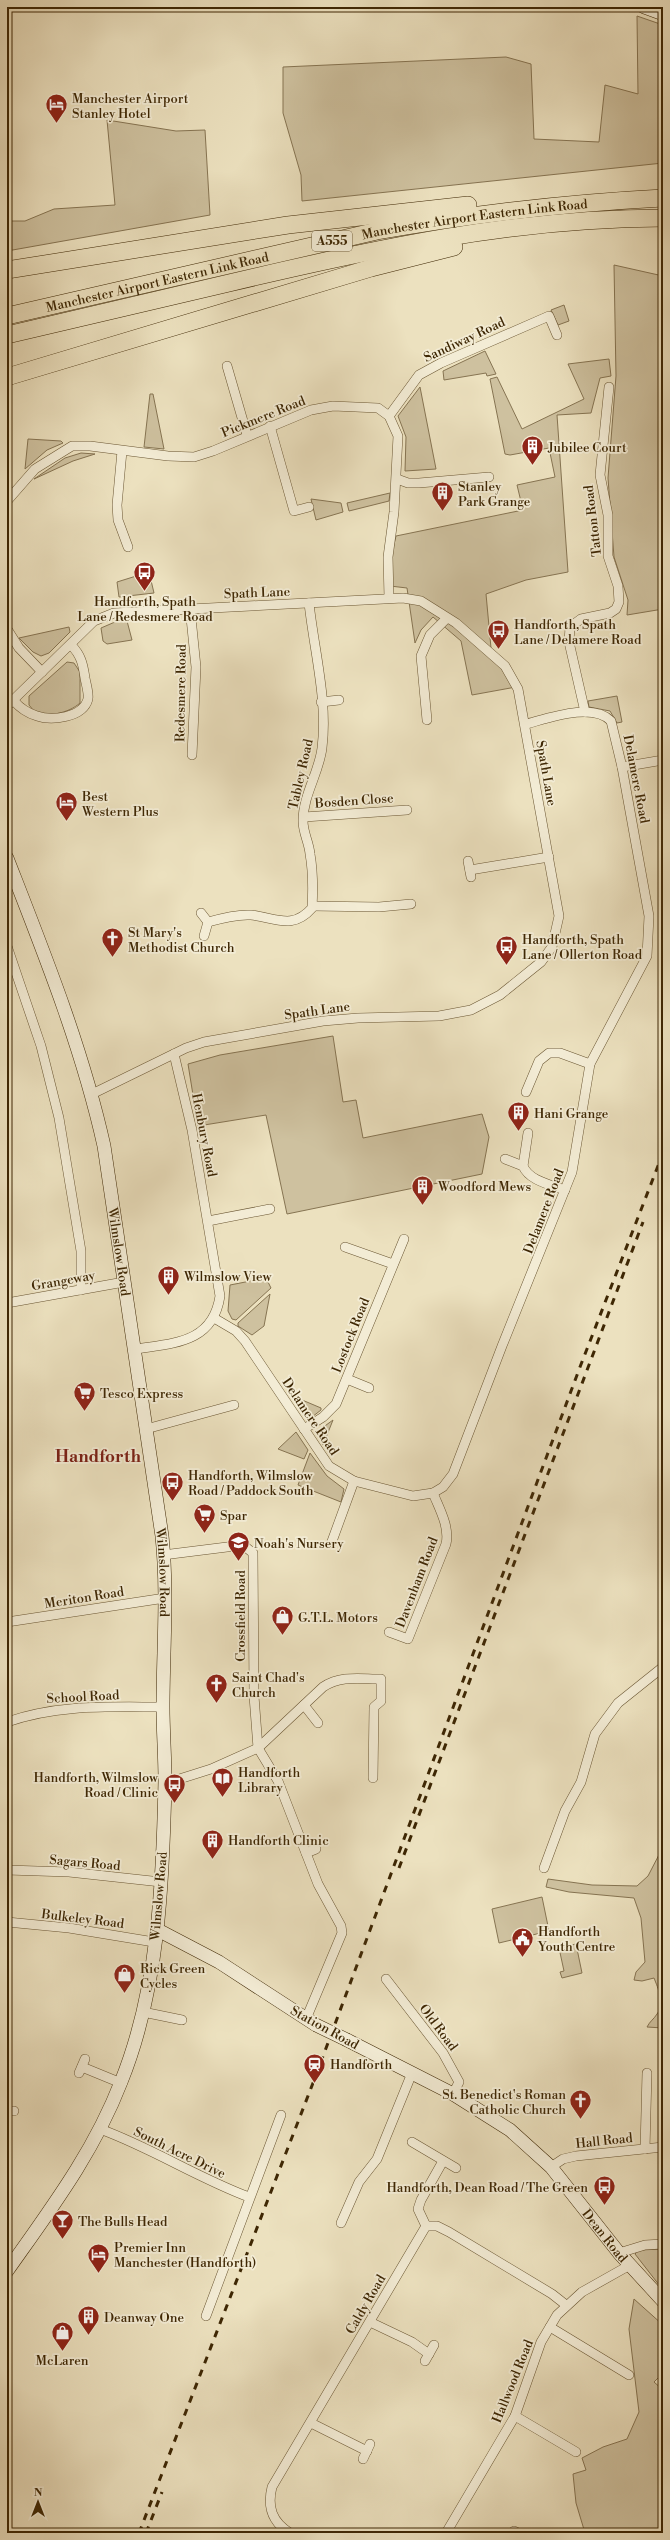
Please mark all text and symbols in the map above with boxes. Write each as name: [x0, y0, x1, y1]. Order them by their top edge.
place label: Manchester Airport Stanley Hotel: [72, 91, 189, 122]
hotel icon: Manchester Airport Stanley Hotel: [44, 92, 70, 125]
street label: Manchester Airport Eastern Link Road: [360, 196, 589, 243]
road number: A555: [312, 231, 352, 251]
street label: Manchester Airport Eastern Link Road: [44, 249, 271, 316]
street label: Sandiway Road: [421, 314, 508, 366]
street label: Pickmere Road: [219, 393, 308, 441]
building icon: Jubilee Court: [519, 434, 545, 467]
place label: Jubilee Court: [547, 440, 627, 456]
place label: Stanley Park Grange: [458, 479, 531, 510]
building icon: Stanley Park Grange: [429, 480, 455, 513]
street label: Tatton Road: [581, 484, 605, 558]
bus stop icon: Handforth, Spath Lane / Redesmere Road: [132, 560, 158, 593]
street label: Spath Lane: [224, 584, 291, 602]
place label: Handforth, Spath Lane / Redesmere Road: [77, 594, 213, 625]
place label: Handforth, Spath Lane / Delamere Road: [514, 617, 642, 648]
bus stop icon: Handforth, Spath Lane / Delamere Road: [485, 618, 511, 651]
street label: Redesmere Road: [172, 643, 190, 742]
street label: Delamere Road: [620, 734, 653, 825]
street label: Tabley Road: [285, 737, 317, 811]
street label: Spath Lane: [532, 739, 560, 808]
place label: Best Western Plus: [81, 789, 159, 820]
hotel icon: Best Western Plus: [54, 790, 80, 823]
street label: Bosden Close: [313, 790, 394, 812]
place label: St Mary's Methodist Church: [128, 925, 235, 956]
church icon: St Mary's Methodist Church: [100, 926, 126, 959]
place label: Handforth, Spath Lane / Ollerton Road: [522, 932, 643, 963]
bus stop icon: Handforth, Spath Lane / Ollerton Road: [494, 933, 520, 966]
street label: Spath Lane: [283, 998, 351, 1024]
street label: Henbury Road: [188, 1092, 220, 1179]
building icon: Hani Grange: [505, 1100, 531, 1133]
place label: Hani Grange: [534, 1106, 609, 1122]
street label: Delamere Road: [520, 1166, 568, 1256]
building icon: Woodford Mews: [409, 1173, 435, 1206]
place label: Woodford Mews: [437, 1179, 531, 1195]
street label: Wilmslow Road: [104, 1205, 133, 1298]
building icon: Wilmslow View: [155, 1263, 181, 1296]
street label: Grangeway: [30, 1267, 97, 1294]
place label: Wilmslow View: [183, 1269, 272, 1285]
street label: Lostock Road: [329, 1295, 373, 1375]
street label: Delamere Road: [278, 1375, 342, 1459]
supermarket icon: Tesco Express: [72, 1380, 98, 1413]
place label: Tesco Express: [100, 1386, 184, 1402]
district label: Handforth: [55, 1446, 142, 1468]
place label: Handforth, Wilmslow Road / Paddock South: [188, 1468, 314, 1499]
bus stop icon: Handforth, Wilmslow Road / Paddock South: [159, 1469, 185, 1502]
supermarket icon: Spar: [191, 1502, 217, 1535]
place label: Spar: [220, 1508, 248, 1524]
street label: Wilmslow Road: [152, 1526, 172, 1618]
school or university icon: Noah's Nursery: [225, 1530, 251, 1563]
street label: Davenham Road: [392, 1534, 442, 1630]
place label: Noah's Nursery: [254, 1536, 344, 1552]
street label: Crossfield Road: [233, 1570, 249, 1662]
street label: Meriton Road: [43, 1584, 126, 1612]
shop icon: G.T.L. Motors: [270, 1604, 296, 1637]
place label: G.T.L. Motors: [298, 1610, 378, 1626]
place label: Saint Chad's Church: [232, 1670, 305, 1701]
church icon: Saint Chad's Church: [204, 1671, 230, 1704]
street label: School Road: [46, 1687, 121, 1707]
place label: Handforth Library: [238, 1765, 301, 1796]
library icon: Handforth Library: [210, 1766, 236, 1799]
place label: Handforth, Wilmslow Road / Clinic: [34, 1770, 159, 1801]
bus stop icon: Handforth, Wilmslow Road / Clinic: [161, 1771, 187, 1804]
building icon: Handforth Clinic: [200, 1827, 226, 1860]
place label: Handforth Clinic: [228, 1833, 329, 1849]
street label: Wilmslow Road: [147, 1850, 171, 1942]
street label: Sagars Road: [49, 1852, 122, 1874]
street label: Bulkeley Road: [40, 1906, 126, 1932]
place label: Handforth Youth Centre: [537, 1924, 616, 1955]
public building icon: Handforth Youth Centre: [510, 1925, 536, 1958]
place label: Rick Green Cycles: [140, 1961, 206, 1992]
shop icon: Rick Green Cycles: [112, 1962, 138, 1995]
street label: Old Road: [415, 2001, 461, 2055]
street label: Station Road: [288, 2003, 362, 2054]
station icon: Handforth: [302, 2051, 328, 2084]
place label: Handforth: [330, 2057, 393, 2073]
place label: St. Benedict's Roman Catholic Church: [442, 2087, 566, 2118]
church icon: St. Benedict's Roman Catholic Church: [568, 2088, 594, 2121]
street label: South Acre Drive: [131, 2124, 229, 2182]
street label: Hall Road: [575, 2130, 634, 2152]
bus stop icon: Handforth, Dean Road / The Green: [591, 2174, 617, 2207]
place label: Handforth, Dean Road / The Green: [386, 2180, 588, 2196]
street label: Dean Road: [578, 2206, 631, 2267]
bar icon: The Bulls Head: [50, 2208, 76, 2241]
place label: The Bulls Head: [78, 2214, 168, 2230]
place label: Premier Inn Manchester (Handforth): [114, 2240, 256, 2271]
hotel icon: Premier Inn Manchester (Handforth): [86, 2241, 112, 2274]
street label: Caldy Road: [342, 2271, 390, 2337]
building icon: Deanway One: [76, 2304, 102, 2337]
place label: Deanway One: [104, 2310, 184, 2326]
shop icon: McLaren: [49, 2319, 75, 2352]
street label: Hallwood Road: [489, 2337, 537, 2425]
place label: McLaren: [35, 2353, 89, 2369]
north arrow: [18, 2482, 58, 2522]
text: N: [34, 2486, 43, 2500]

